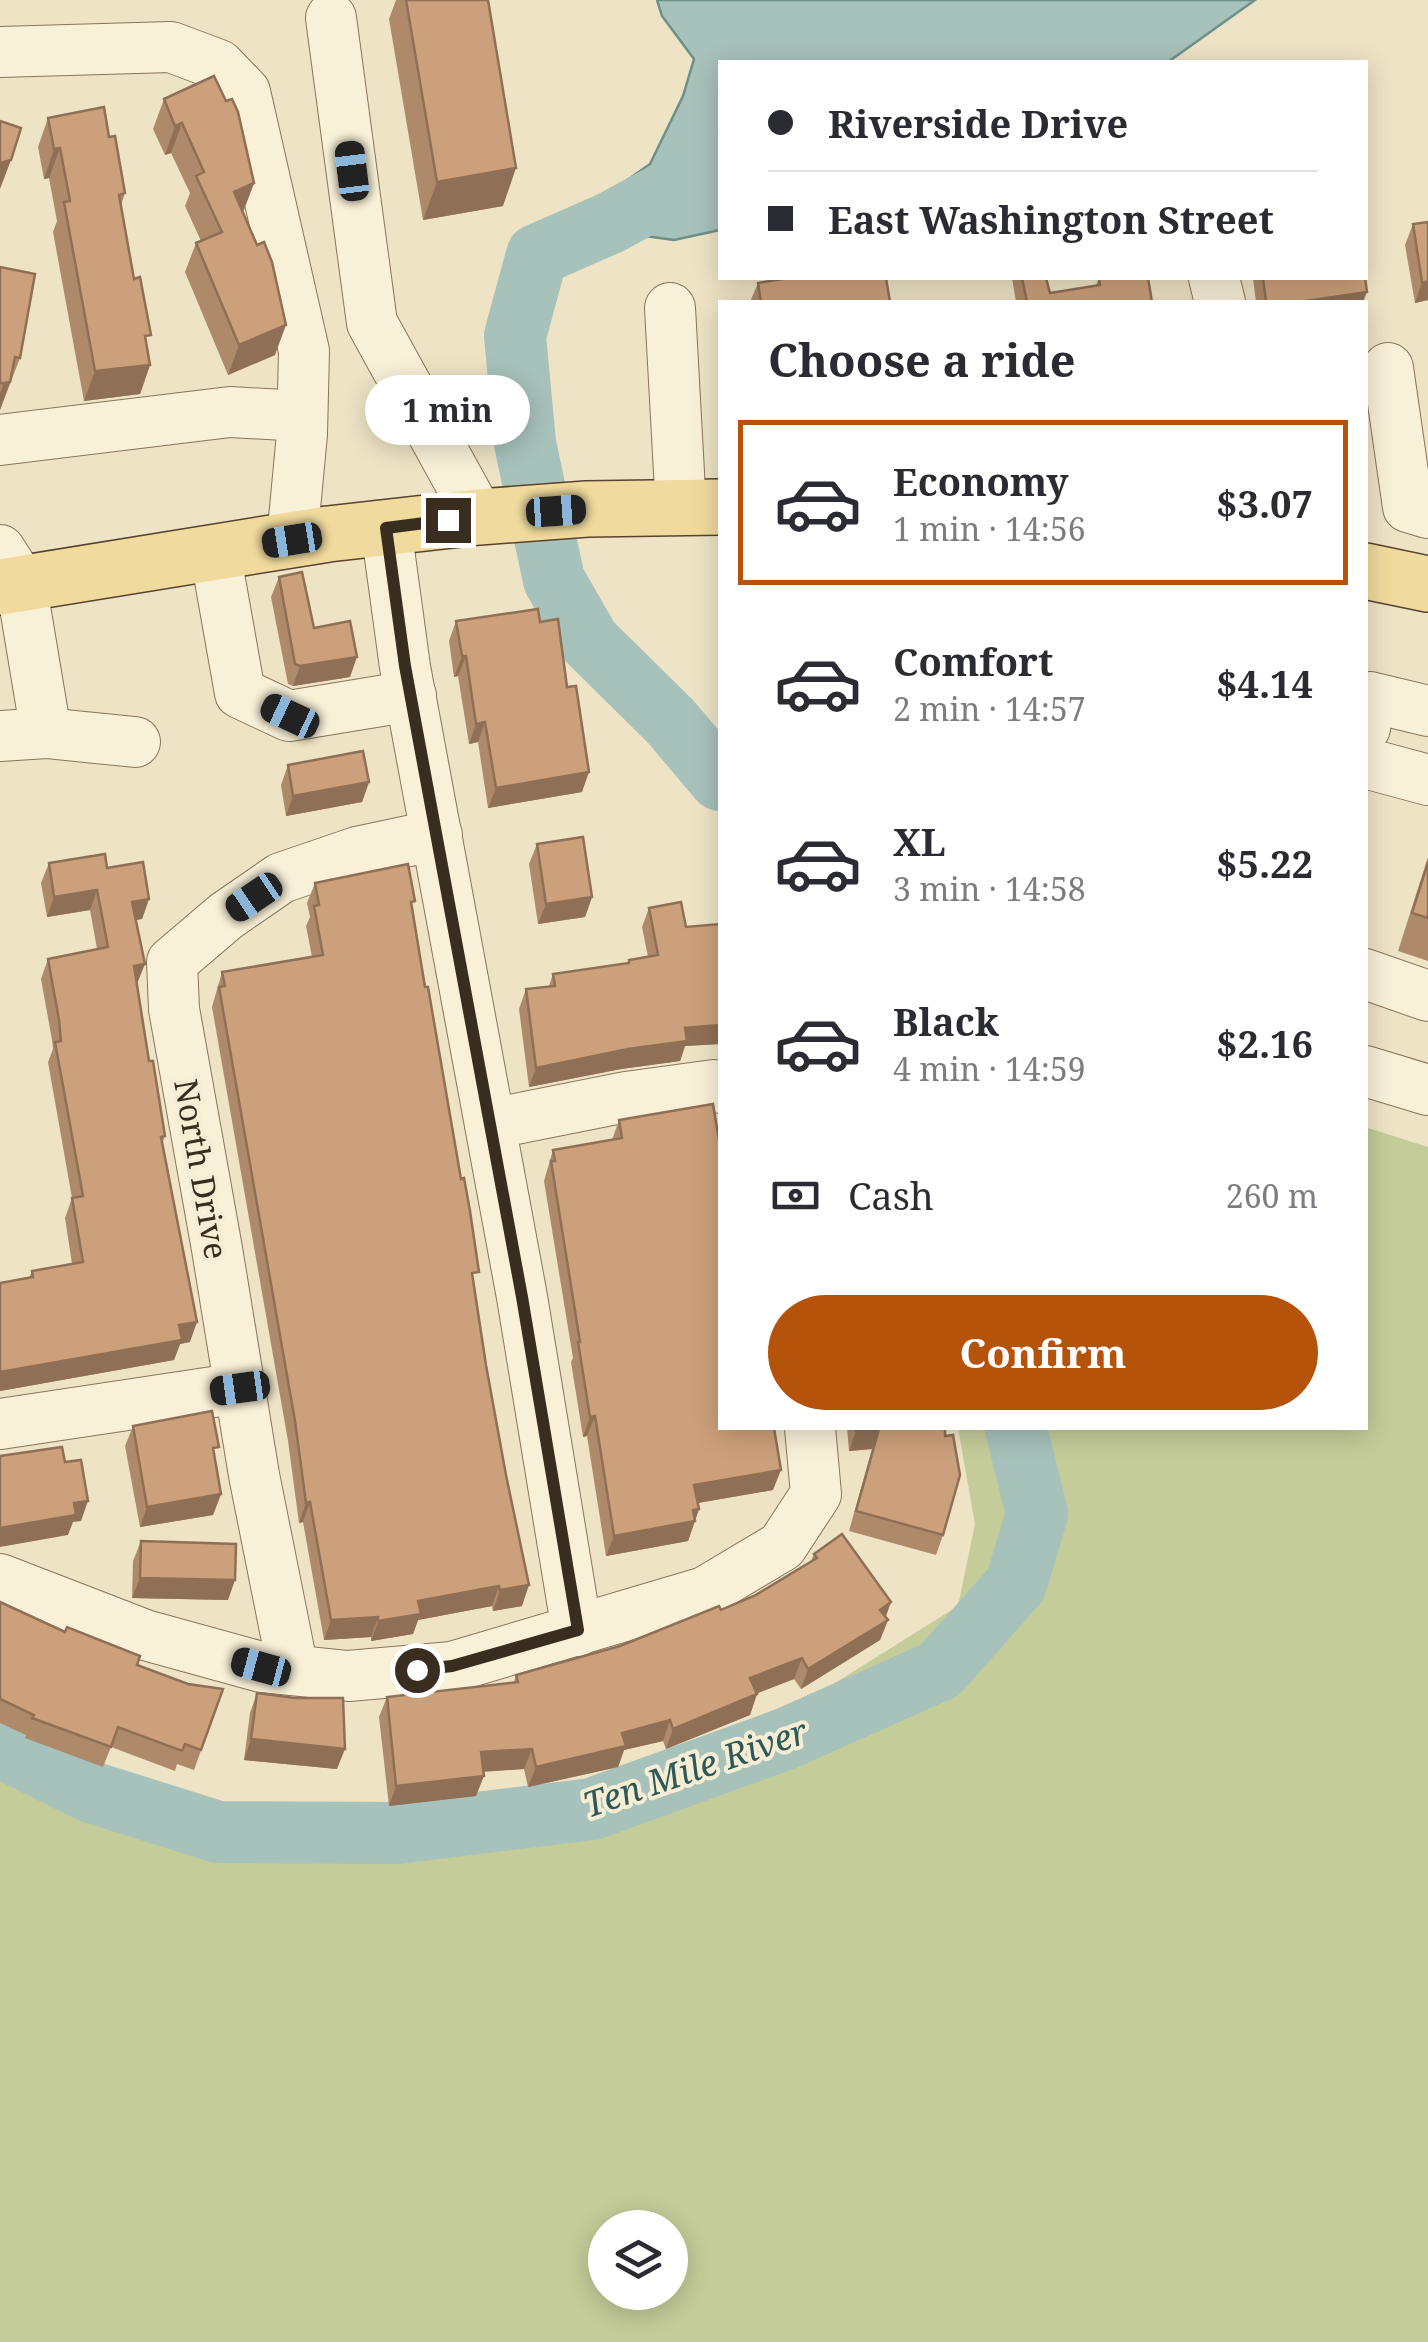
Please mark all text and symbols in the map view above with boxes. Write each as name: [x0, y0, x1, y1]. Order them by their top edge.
text: Riverside Drive: [828, 97, 1128, 149]
car: [333, 139, 371, 203]
text: East Washington Street: [828, 193, 1274, 245]
text: Choose a ride: [768, 329, 1076, 390]
callout: 1 min: [366, 375, 530, 445]
text: 1 min: [402, 388, 493, 431]
text: Economy: [893, 455, 1069, 507]
icon: car: [773, 458, 863, 548]
text: $3.07: [1216, 477, 1313, 529]
car: [525, 494, 587, 528]
route end: [426, 498, 471, 543]
text: 1 min · 14:56: [893, 507, 1086, 550]
car: [260, 520, 324, 560]
text: Comfort: [893, 635, 1053, 687]
icon: car: [773, 638, 863, 728]
text: $4.14: [1216, 657, 1313, 709]
text: 2 min · 14:57: [893, 687, 1086, 730]
car: [256, 690, 324, 742]
text: XL: [893, 815, 946, 867]
icon: car: [773, 818, 863, 908]
text: $5.22: [1216, 837, 1313, 889]
text: 3 min · 14:58: [893, 867, 1086, 910]
car: [221, 868, 287, 926]
text: Black: [893, 995, 999, 1047]
icon: car: [773, 998, 863, 1088]
text: $2.16: [1216, 1017, 1313, 1069]
text: 4 min · 14:59: [893, 1047, 1086, 1090]
street label: North Drive: [165, 1076, 239, 1262]
icon: cash: [768, 1168, 823, 1223]
text: Cash: [848, 1169, 934, 1221]
text: 260 m: [1226, 1174, 1318, 1217]
button: Confirm: [768, 1295, 1318, 1410]
car: [208, 1369, 272, 1407]
car: [228, 1645, 294, 1689]
route start: [395, 1648, 440, 1693]
water label: Ten Mile River: [576, 1706, 814, 1827]
map controls: [588, 2210, 688, 2310]
button: layers: [588, 2210, 688, 2310]

